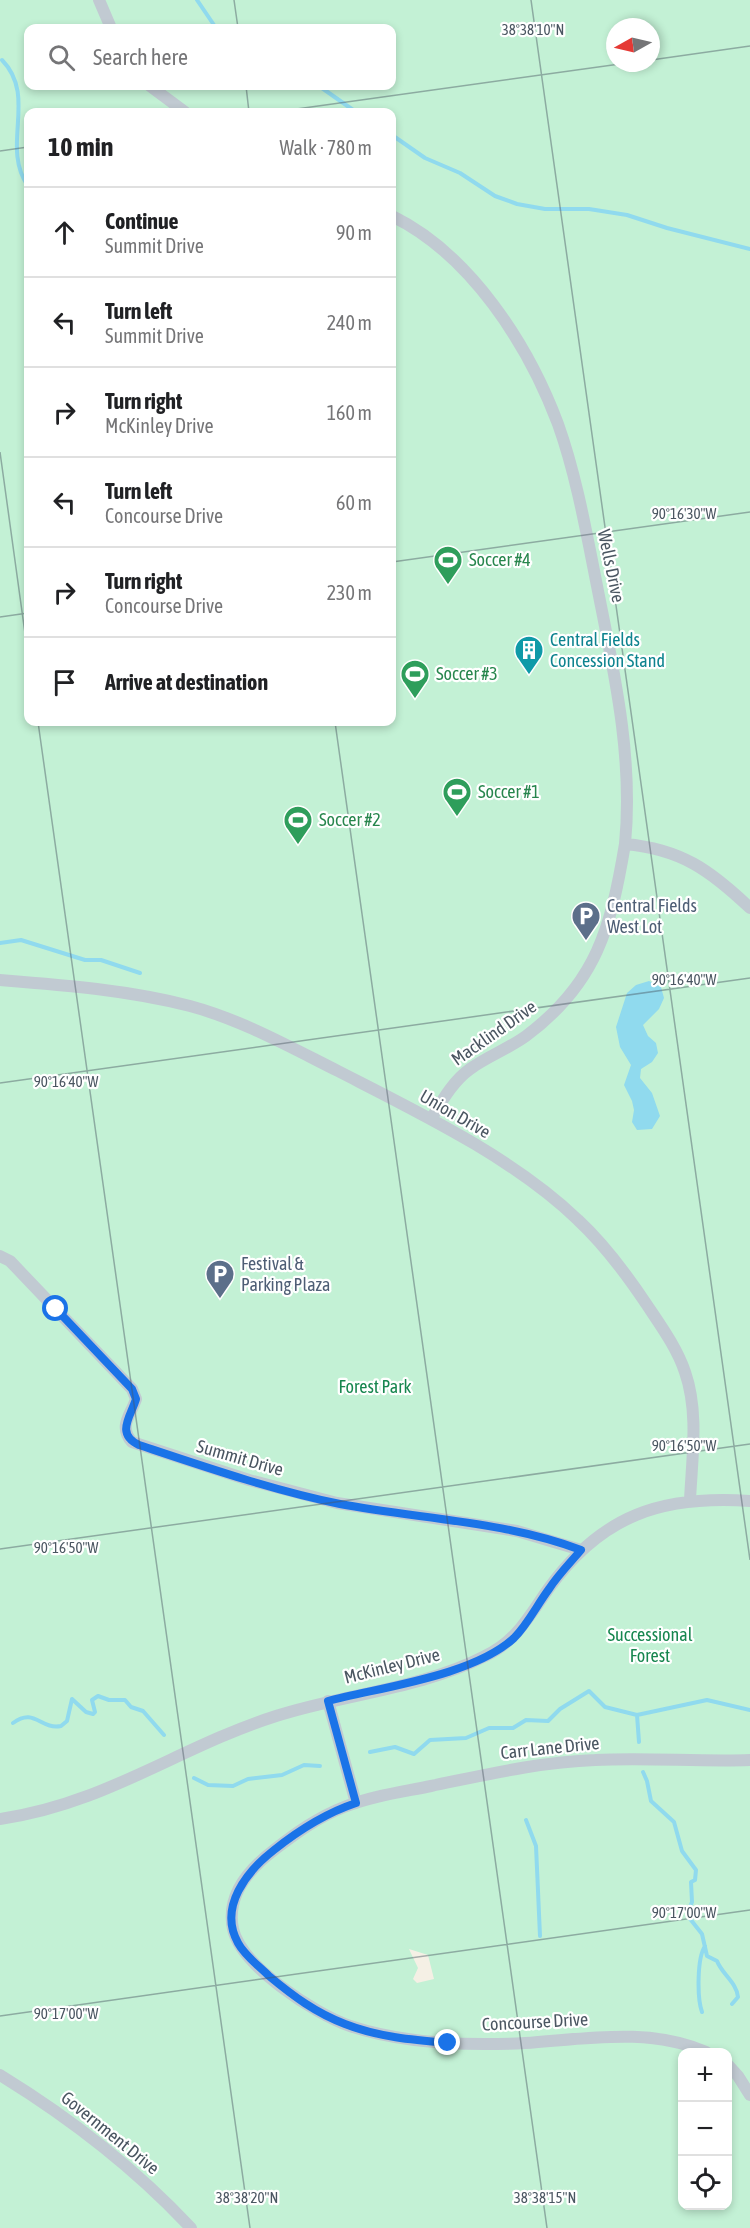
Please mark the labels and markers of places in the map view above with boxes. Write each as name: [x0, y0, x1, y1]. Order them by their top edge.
sports icon: Soccer #4: [432, 544, 464, 586]
place label: Soccer #4: [469, 549, 531, 570]
place label: Central Fields Concession Stand: [550, 629, 665, 671]
building icon: Central Fields Concession Stand: [513, 634, 545, 676]
sports icon: Soccer #3: [399, 658, 431, 700]
place label: Soccer #3: [436, 663, 498, 684]
sports icon: Soccer #1: [441, 776, 473, 818]
place label: Soccer #1: [478, 781, 540, 802]
sports icon: Soccer #2: [282, 804, 314, 846]
place label: Soccer #2: [319, 809, 381, 830]
place label: Central Fields West Lot: [607, 895, 697, 937]
parking icon: Central Fields West Lot: [570, 900, 602, 942]
place label: Festival & Parking Plaza: [241, 1253, 330, 1295]
parking icon: Festival & Parking Plaza: [204, 1258, 236, 1300]

